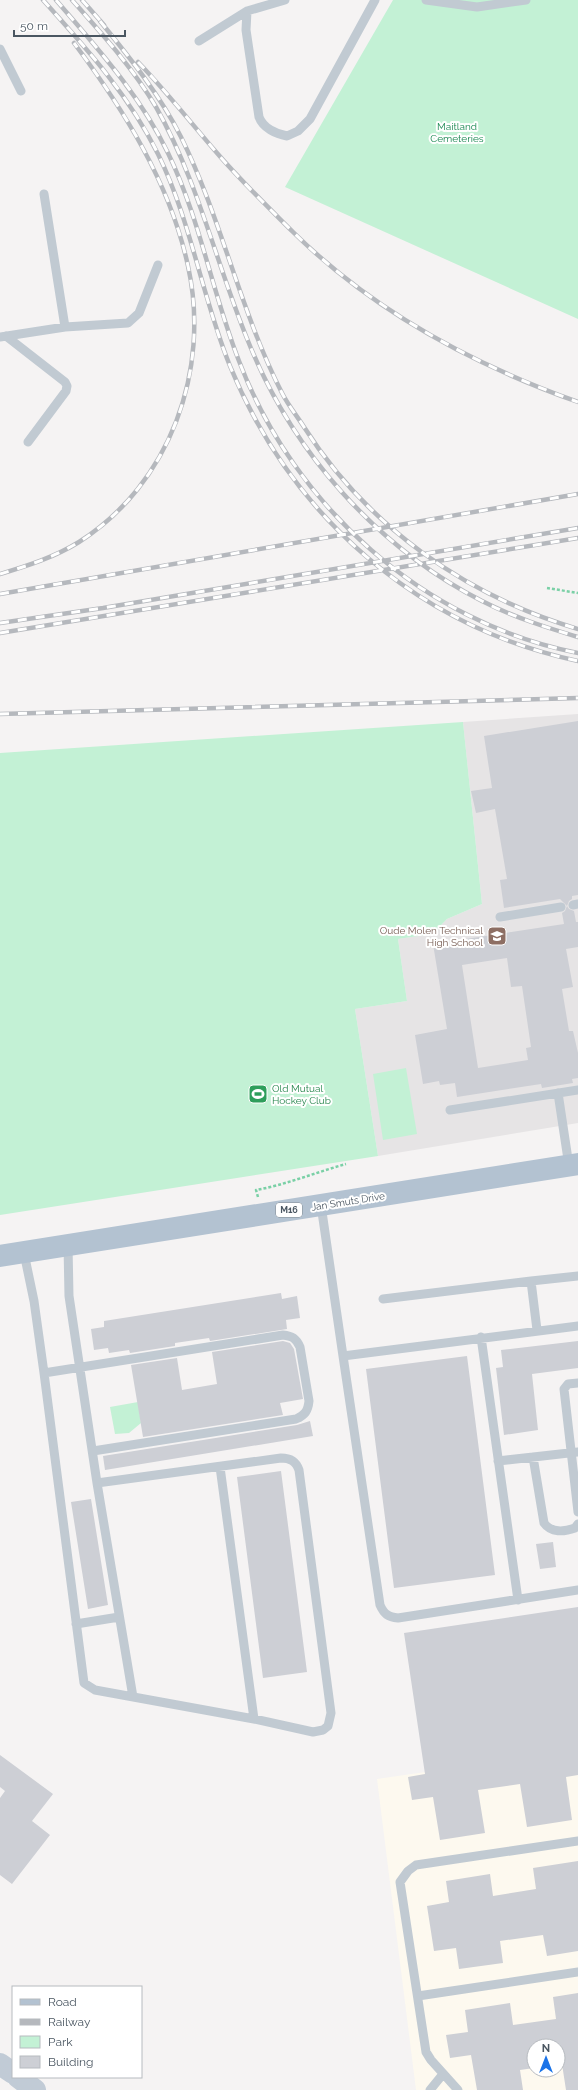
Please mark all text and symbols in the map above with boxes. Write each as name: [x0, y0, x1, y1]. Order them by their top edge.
scale bar: [14, 12, 125, 38]
text: 50 m: [20, 19, 48, 33]
park label: Maitland Cemeteries: [430, 121, 484, 144]
place label: Oude Molen Technical High School: [380, 925, 483, 948]
school or university icon: Oude Molen Technical High School: [486, 925, 508, 947]
sports icon: Old Mutual Hockey Club: [247, 1083, 269, 1105]
place label: Old Mutual Hockey Club: [272, 1083, 331, 1106]
street label: Jan Smuts Drive: [310, 1190, 386, 1213]
road number: M16: [276, 1203, 302, 1217]
legend: [12, 1986, 142, 2078]
text: Road: [48, 1995, 77, 2009]
text: Railway: [48, 2015, 91, 2029]
text: Park: [48, 2035, 73, 2049]
north arrow: [526, 2038, 566, 2078]
text: N: [542, 2042, 550, 2055]
text: Building: [48, 2055, 94, 2069]

